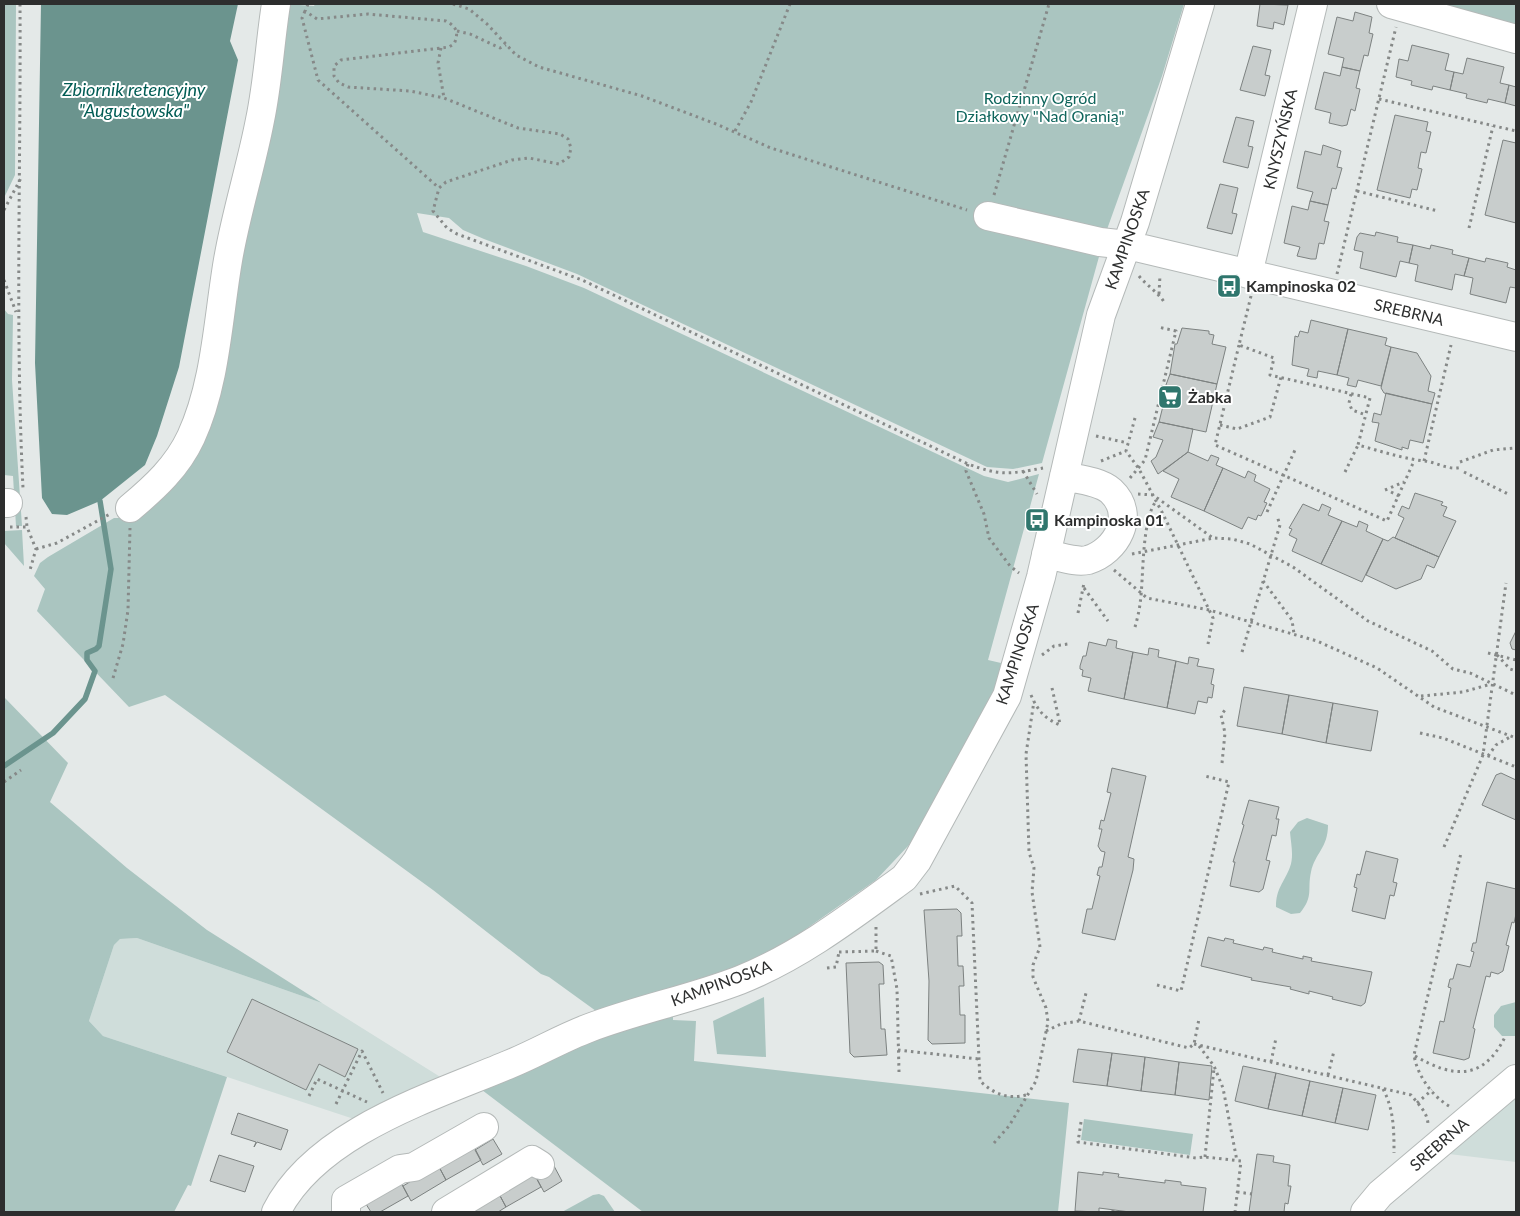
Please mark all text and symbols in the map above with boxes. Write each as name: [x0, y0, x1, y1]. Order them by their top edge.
water label: Zbiornik retencyjny "Augustowska": [61, 78, 206, 121]
street label: KNYSZYŃSKA: [1259, 86, 1300, 191]
park label: Rodzinny Ogród Działkowy "Nad Oranią": [956, 88, 1124, 125]
street label: KAMPINOSKA: [1100, 186, 1153, 292]
bus stop icon: Kampinoska 02: [1216, 273, 1242, 299]
place label: Kampinoska 02: [1246, 276, 1356, 295]
street label: SREBRNA: [1372, 294, 1446, 329]
supermarket icon: Żabka: [1157, 384, 1183, 410]
place label: Żabka: [1188, 387, 1232, 406]
bus stop icon: Kampinoska 01: [1024, 507, 1050, 533]
place label: Kampinoska 01: [1054, 510, 1164, 529]
street label: KAMPINOSKA: [991, 601, 1042, 707]
street label: KAMPINOSKA: [668, 956, 774, 1010]
street label: SREBRNA: [1406, 1113, 1472, 1174]

